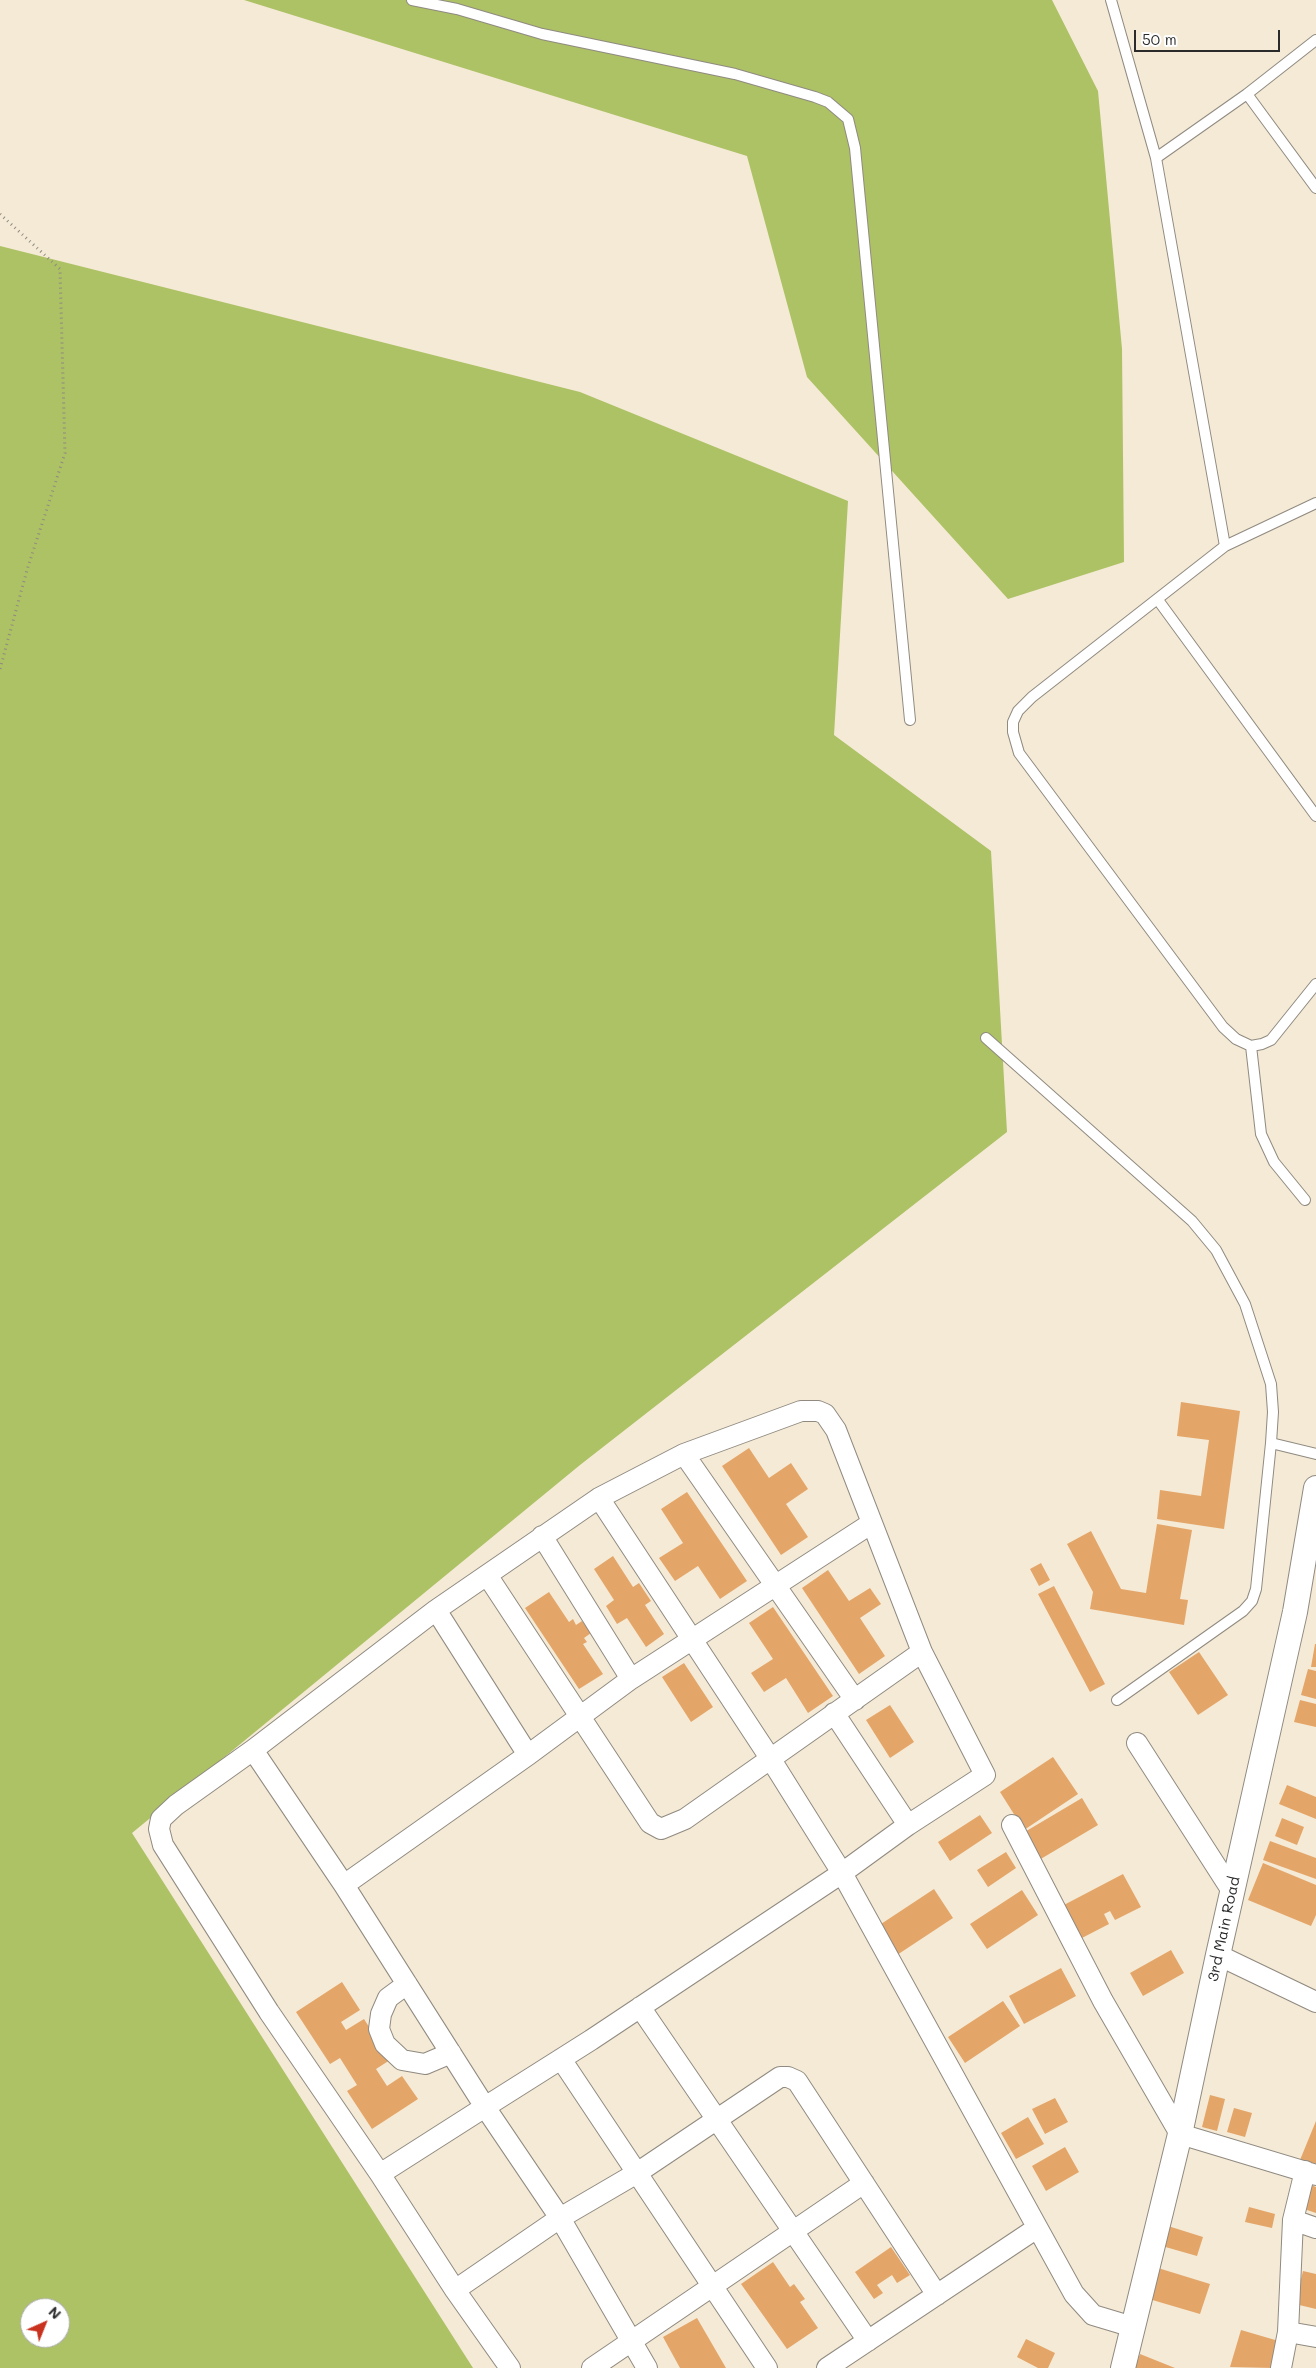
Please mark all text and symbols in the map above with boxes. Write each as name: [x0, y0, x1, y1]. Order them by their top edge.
scale bar: [1136, 20, 1282, 52]
text: 50 m: [1142, 29, 1177, 49]
street label: 3rd Main Road: [1204, 1875, 1244, 1983]
north arrow: [20, 2298, 70, 2348]
text: N: [45, 2302, 65, 2323]

